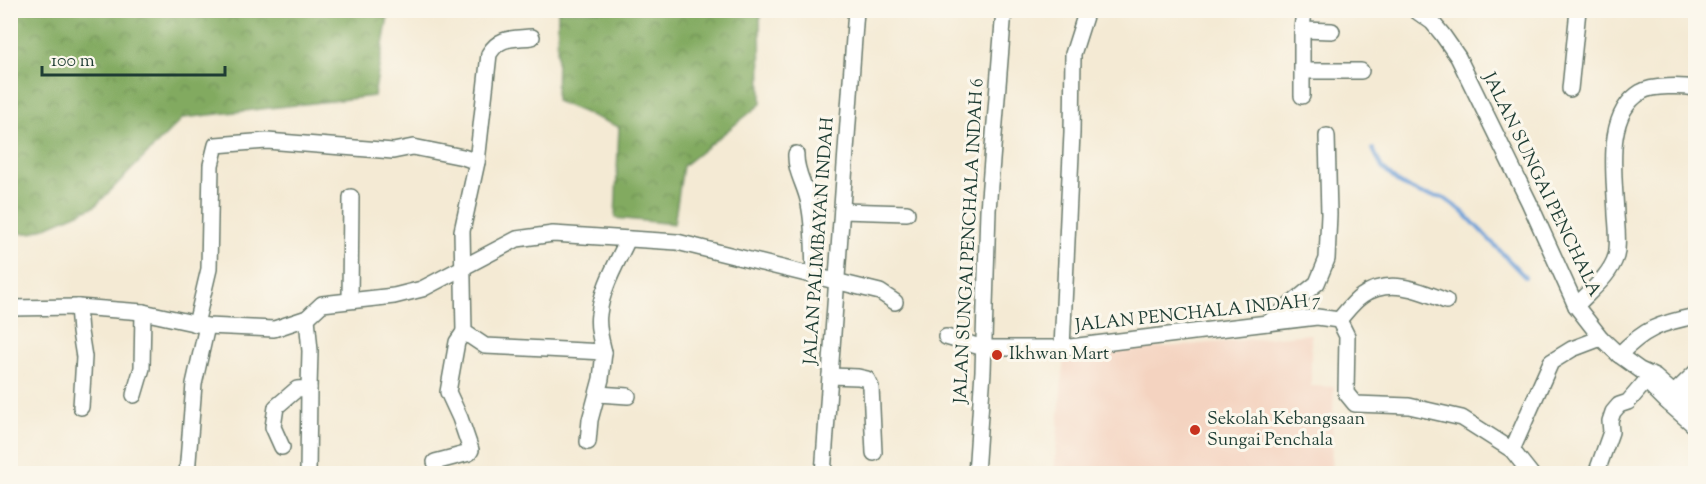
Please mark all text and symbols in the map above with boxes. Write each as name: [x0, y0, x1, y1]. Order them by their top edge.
scale bar: [42, 39, 225, 77]
text: 100 m: [51, 49, 95, 75]
street label: JALAN SUNGAI PENCHALA: [1475, 68, 1607, 302]
street label: JALAN SUNGAI PENCHALA INDAH 6: [948, 78, 992, 405]
street label: JALAN PALIMBAYAN INDAH: [798, 116, 842, 367]
street label: JALAN PENCHALA INDAH 7: [1073, 288, 1322, 340]
place label: Ikhwan Mart: [1009, 342, 1109, 368]
marker: Ikhwan Mart: [990, 348, 1004, 362]
place label: Sekolah Kebangsaan Sungai Penchala: [1207, 407, 1365, 454]
marker: Sekolah Kebangsaan Sungai Penchala: [1188, 423, 1202, 437]

